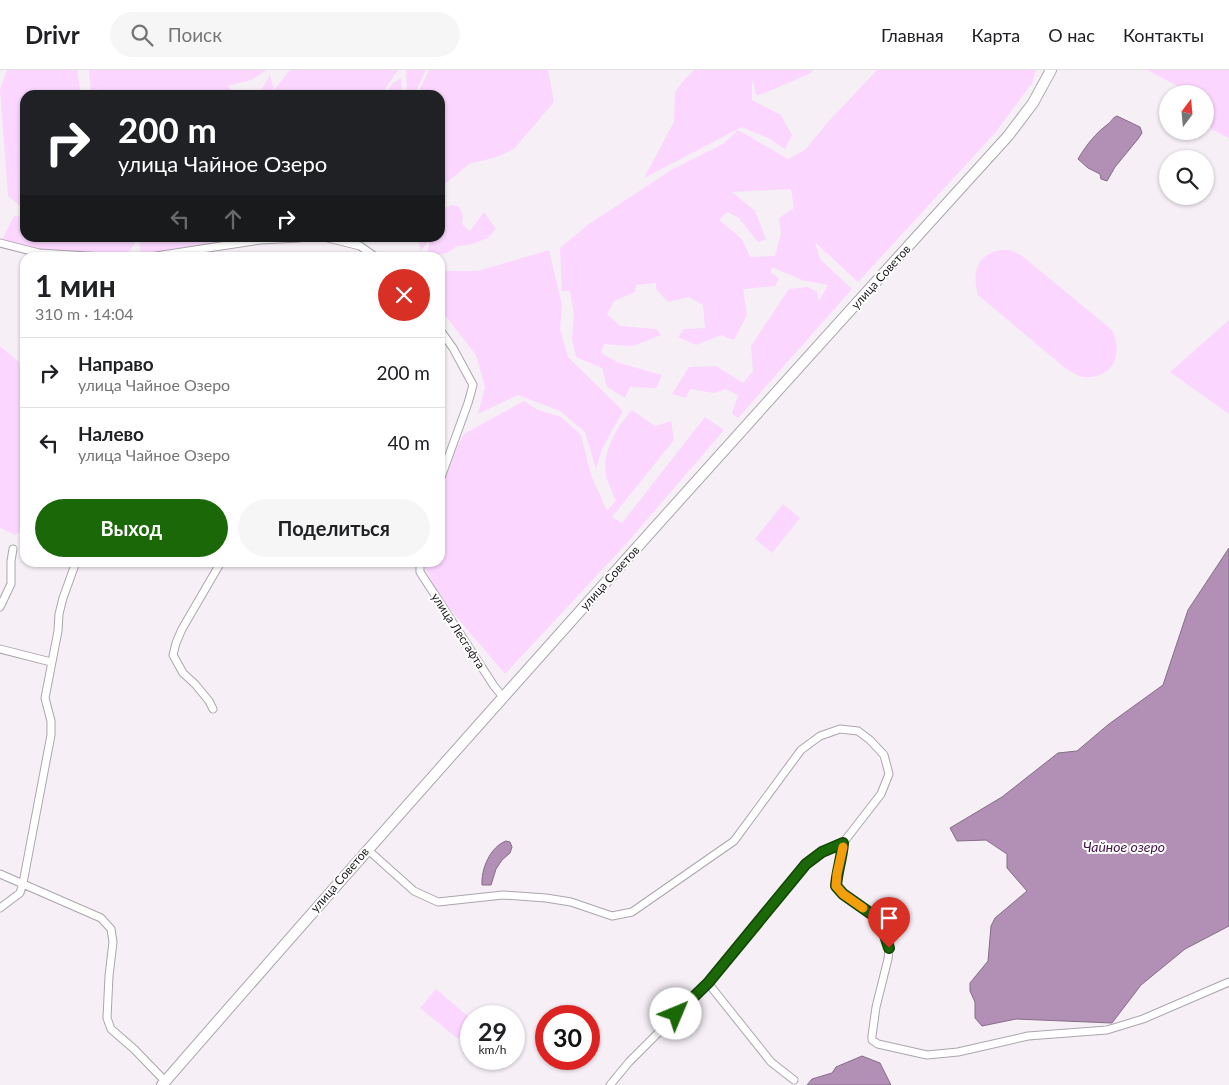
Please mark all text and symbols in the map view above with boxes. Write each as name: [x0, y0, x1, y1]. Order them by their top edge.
search box: [110, 12, 460, 57]
text: Drivr: [25, 20, 80, 49]
icon: search: [128, 21, 156, 49]
text: Поиск: [168, 23, 222, 46]
text: Главная: [881, 24, 944, 46]
text: Карта: [972, 24, 1020, 46]
text: О нас: [1048, 24, 1095, 46]
text: Контакты: [1123, 24, 1204, 46]
north arrow: [1159, 85, 1214, 140]
map controls: [1159, 85, 1214, 205]
text: 200 m: [118, 108, 217, 150]
icon: right: [35, 110, 100, 175]
text: улица Чайное Озеро: [118, 150, 327, 177]
button: search: [1159, 150, 1214, 205]
icon: left: [166, 205, 194, 233]
icon: ahead: [219, 205, 247, 233]
icon: right: [272, 205, 300, 233]
street label: улица Советов: [848, 241, 913, 312]
text: 1 мин: [35, 267, 116, 303]
button: close: [378, 269, 430, 321]
text: 310 m · 14:04: [35, 304, 134, 323]
text: Направо: [78, 352, 154, 375]
icon: right: [35, 359, 63, 387]
text: 200 m: [376, 361, 430, 384]
text: улица Чайное Озеро: [78, 375, 230, 394]
text: Налево: [78, 422, 144, 445]
icon: left: [35, 429, 63, 457]
text: 40 m: [387, 431, 430, 454]
text: улица Чайное Озеро: [78, 445, 230, 464]
button: Выход: [35, 499, 228, 557]
button: Поделиться: [238, 499, 430, 557]
street label: улица Советов: [577, 542, 642, 613]
street label: улица Лесгафта: [428, 590, 489, 672]
water label: Чайное озеро: [1083, 838, 1165, 855]
street label: улица Советов: [307, 844, 372, 915]
pin: [868, 897, 910, 948]
icon: arrive: [875, 904, 903, 932]
position arrow: [649, 987, 701, 1039]
speed limit sign: 30: [535, 1005, 600, 1070]
text: 29: [478, 1016, 507, 1046]
text: km/h: [478, 1042, 507, 1057]

